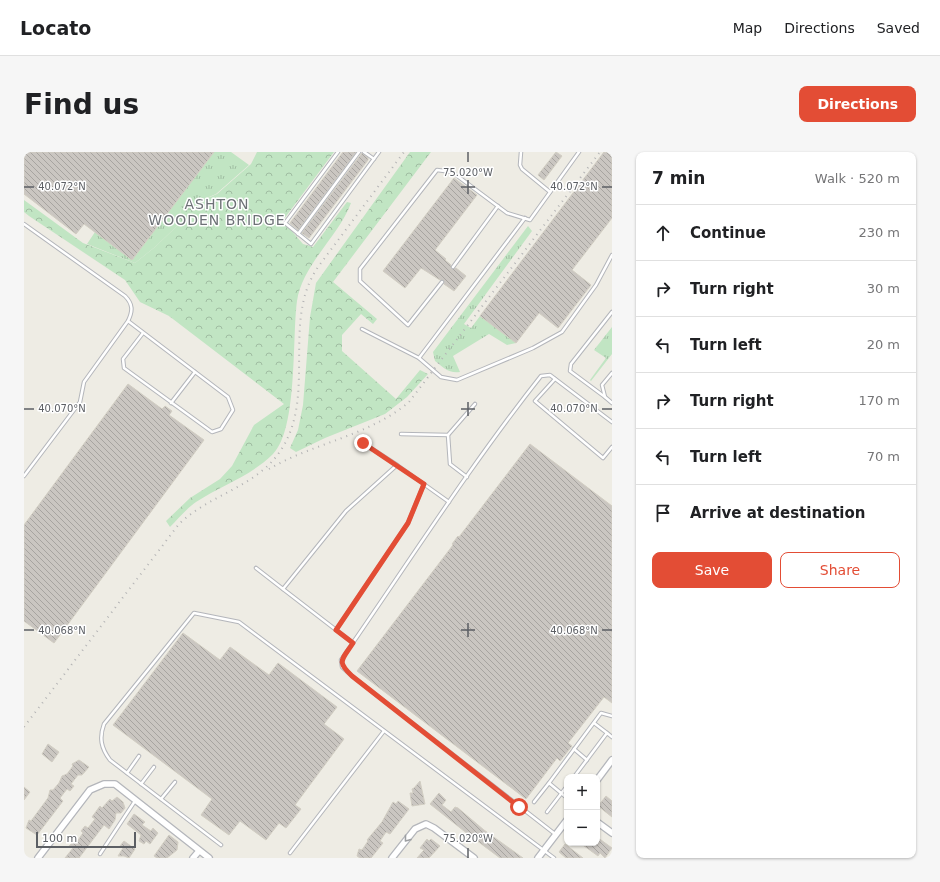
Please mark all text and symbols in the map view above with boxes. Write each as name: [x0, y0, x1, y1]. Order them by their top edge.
text: Locato: [20, 17, 91, 39]
text: Map: [733, 20, 762, 36]
text: Directions: [784, 20, 855, 36]
text: Saved: [877, 20, 920, 36]
button: Directions: [799, 86, 916, 122]
text: Find us: [24, 88, 139, 121]
text: 75.020°W: [443, 167, 493, 178]
text: 7 min: [652, 168, 705, 188]
text: Walk · 520 m: [815, 171, 900, 186]
text: 40.072°N: [38, 181, 86, 192]
text: 40.072°N: [550, 181, 598, 192]
district label: ASHTON WOODEN BRIDGE: [148, 196, 286, 228]
icon: ahead: [652, 222, 674, 244]
text: Continue: [690, 224, 766, 242]
text: 230 m: [858, 225, 900, 240]
icon: right: [652, 278, 674, 300]
text: Turn right: [690, 280, 774, 298]
text: 30 m: [867, 281, 900, 296]
icon: left: [652, 334, 674, 356]
text: Turn left: [690, 336, 762, 354]
text: 20 m: [867, 337, 900, 352]
icon: right: [652, 390, 674, 412]
text: Turn right: [690, 392, 774, 410]
text: 170 m: [858, 393, 900, 408]
text: 40.070°N: [38, 403, 86, 414]
text: 40.070°N: [550, 403, 598, 414]
route end: [354, 434, 372, 452]
icon: left: [652, 446, 674, 468]
text: Turn left: [690, 448, 762, 466]
text: 70 m: [867, 449, 900, 464]
icon: arrive: [652, 502, 674, 524]
text: Arrive at destination: [690, 504, 865, 522]
button: Save: [652, 552, 772, 588]
button: Share: [780, 552, 900, 588]
text: 40.068°N: [38, 625, 86, 636]
text: 40.068°N: [550, 625, 598, 636]
map controls: [564, 774, 600, 846]
button: +: [564, 774, 600, 810]
route start: [510, 798, 528, 816]
button: −: [564, 810, 600, 846]
scale bar: [36, 830, 136, 849]
text: 100 m: [42, 832, 77, 845]
text: 75.020°W: [443, 833, 493, 844]
one-way arrow: [405, 834, 412, 841]

